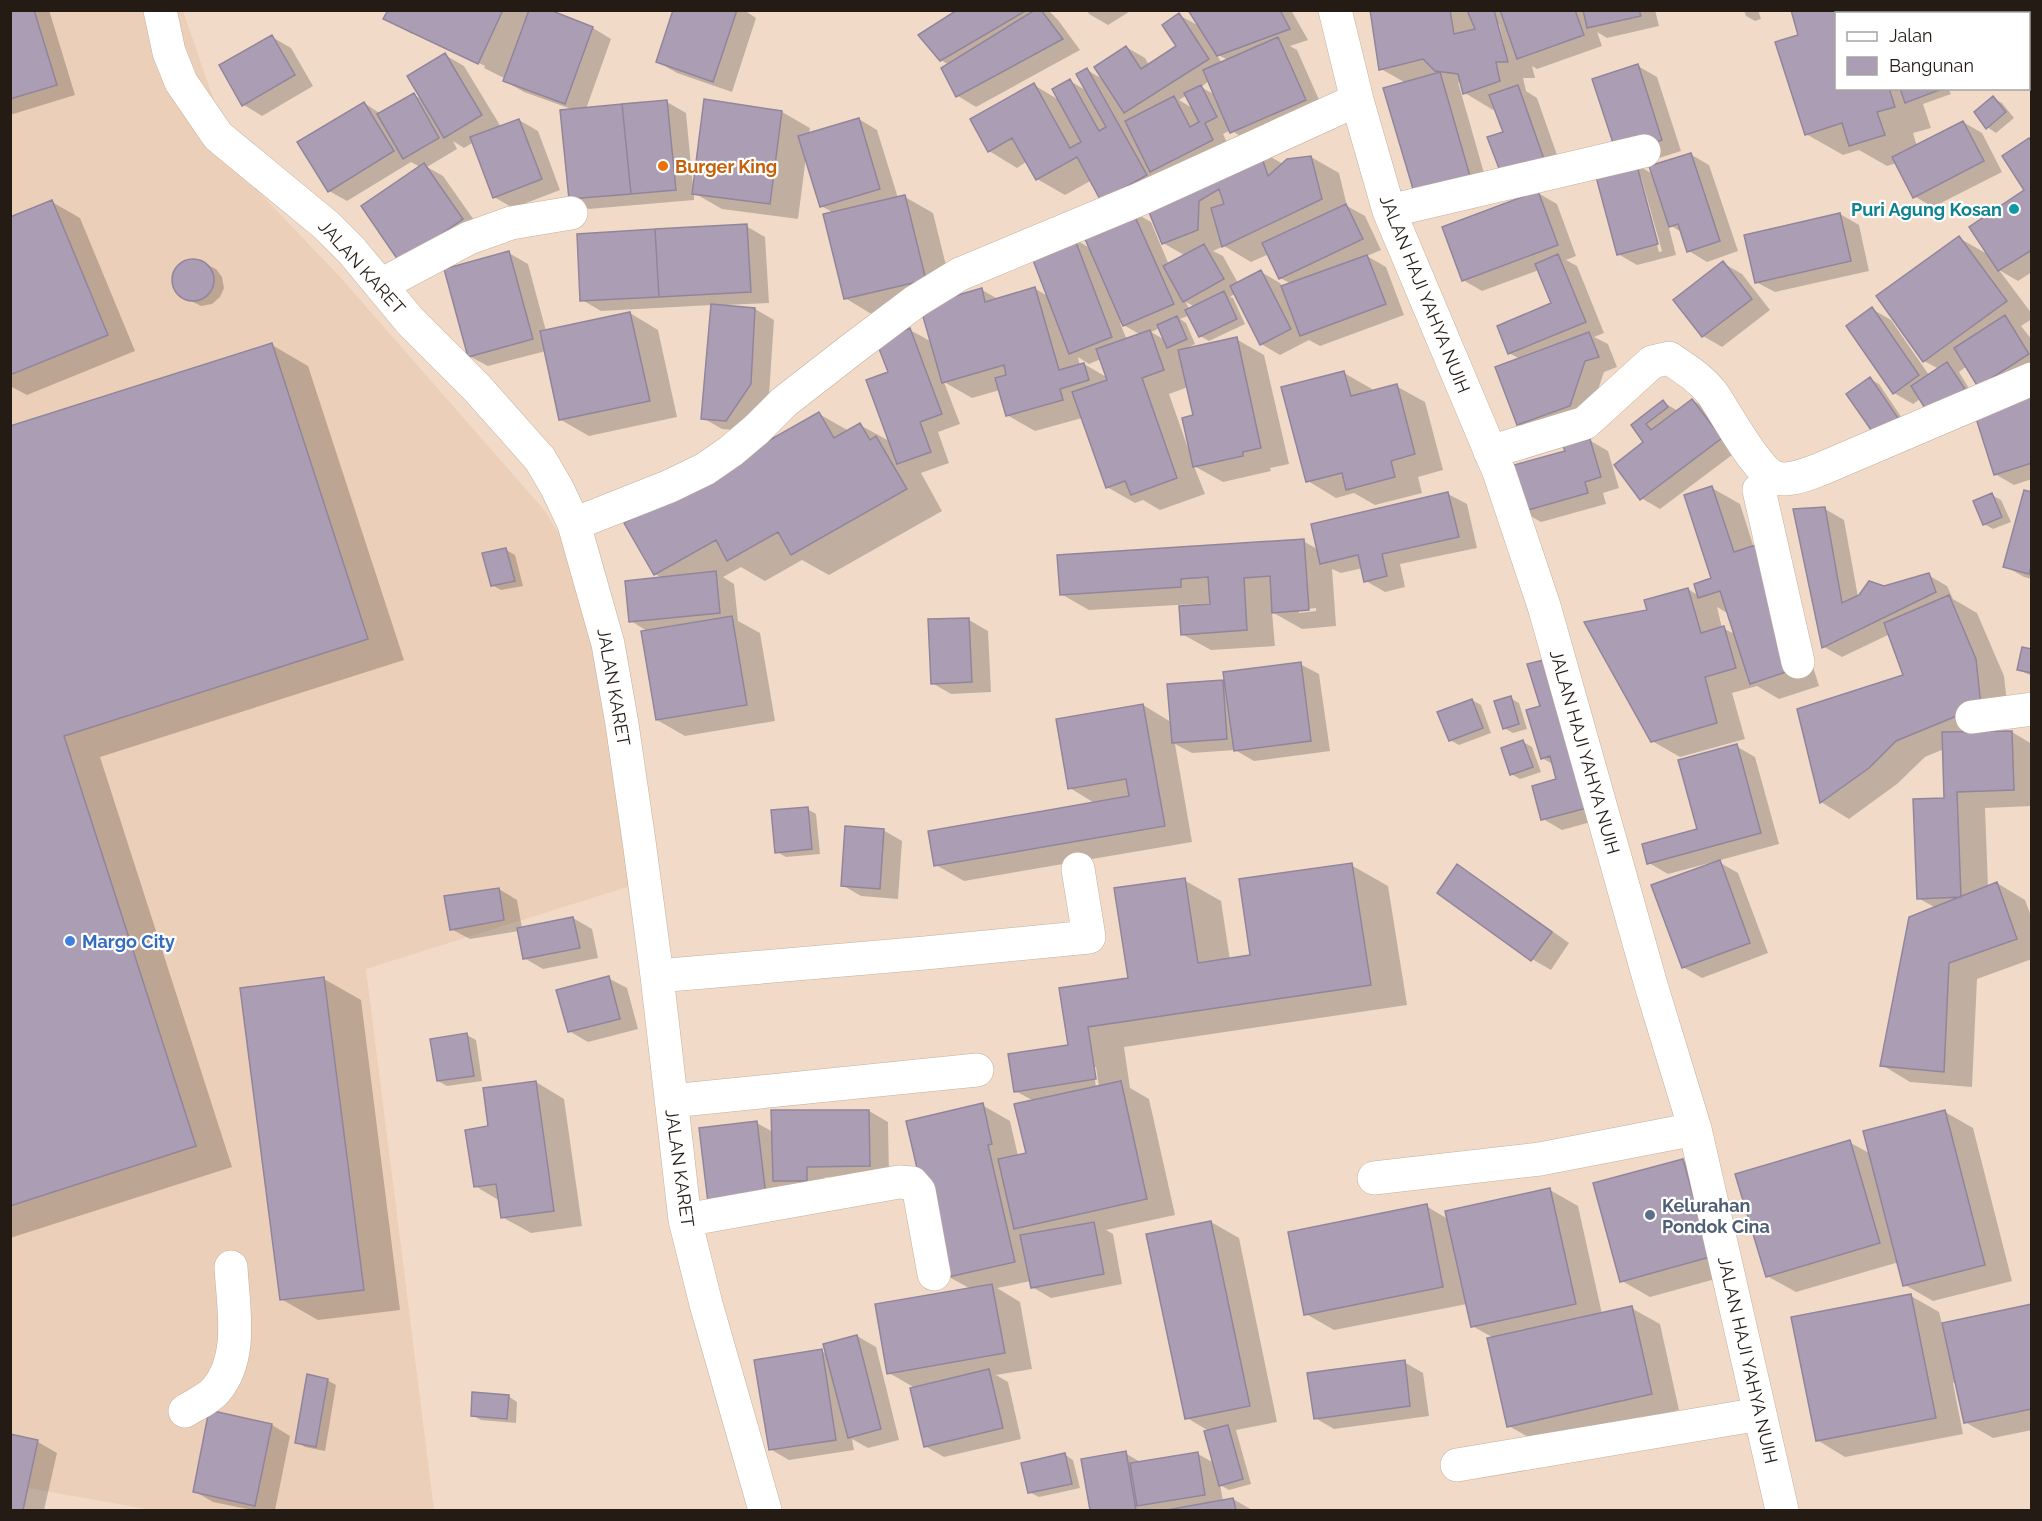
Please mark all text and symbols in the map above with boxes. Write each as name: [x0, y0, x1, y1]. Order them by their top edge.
legend: [1835, 12, 2030, 90]
text: Jalan: [1889, 25, 1933, 46]
text: Bangunan: [1889, 55, 1974, 76]
place label: Burger King: [675, 156, 777, 177]
marker: Burger King: [656, 159, 670, 173]
street label: JALAN HAJI YAHYA NUIH: [1376, 192, 1474, 396]
place label: Puri Agung Kosan: [1851, 199, 2002, 220]
marker: Puri Agung Kosan: [2007, 202, 2021, 216]
street label: JALAN KARET: [314, 216, 410, 318]
street label: JALAN KARET: [593, 627, 635, 747]
street label: JALAN HAJI YAHYA NUIH: [1546, 647, 1624, 857]
place label: Margo City: [82, 931, 175, 952]
marker: Margo City: [63, 934, 77, 948]
street label: JALAN KARET: [661, 1108, 699, 1228]
place label: Kelurahan Pondok Cina: [1662, 1195, 1770, 1237]
marker: Kelurahan Pondok Cina: [1643, 1208, 1657, 1222]
street label: JALAN HAJI YAHYA NUIH: [1714, 1255, 1782, 1465]

